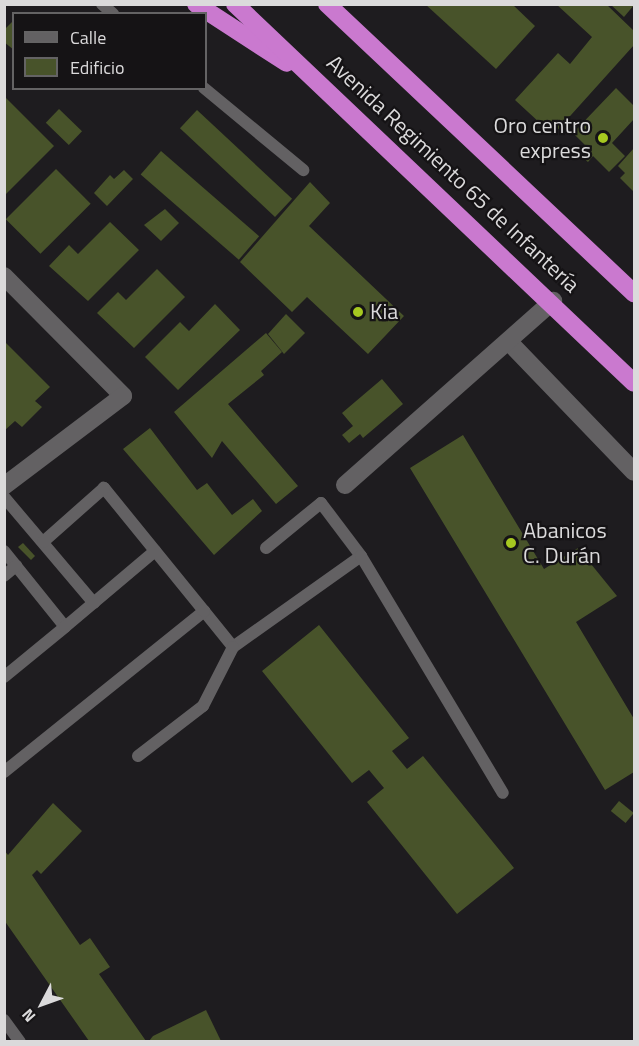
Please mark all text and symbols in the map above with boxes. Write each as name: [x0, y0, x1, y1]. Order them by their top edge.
legend: [12, 12, 207, 90]
text: Calle: [70, 24, 106, 51]
street label: Avenida Regimiento 65 de Infantería: [321, 50, 585, 298]
text: Edificio: [70, 54, 124, 81]
place label: Oro centro express: [494, 112, 591, 164]
marker: Oro centro express: [596, 131, 610, 145]
place label: Kia: [370, 299, 398, 325]
marker: Kia: [351, 305, 365, 319]
place label: Abanicos C. Durán: [523, 517, 607, 568]
marker: Abanicos C. Durán: [504, 536, 518, 550]
north arrow: [12, 974, 72, 1034]
text: N: [16, 1004, 41, 1028]

